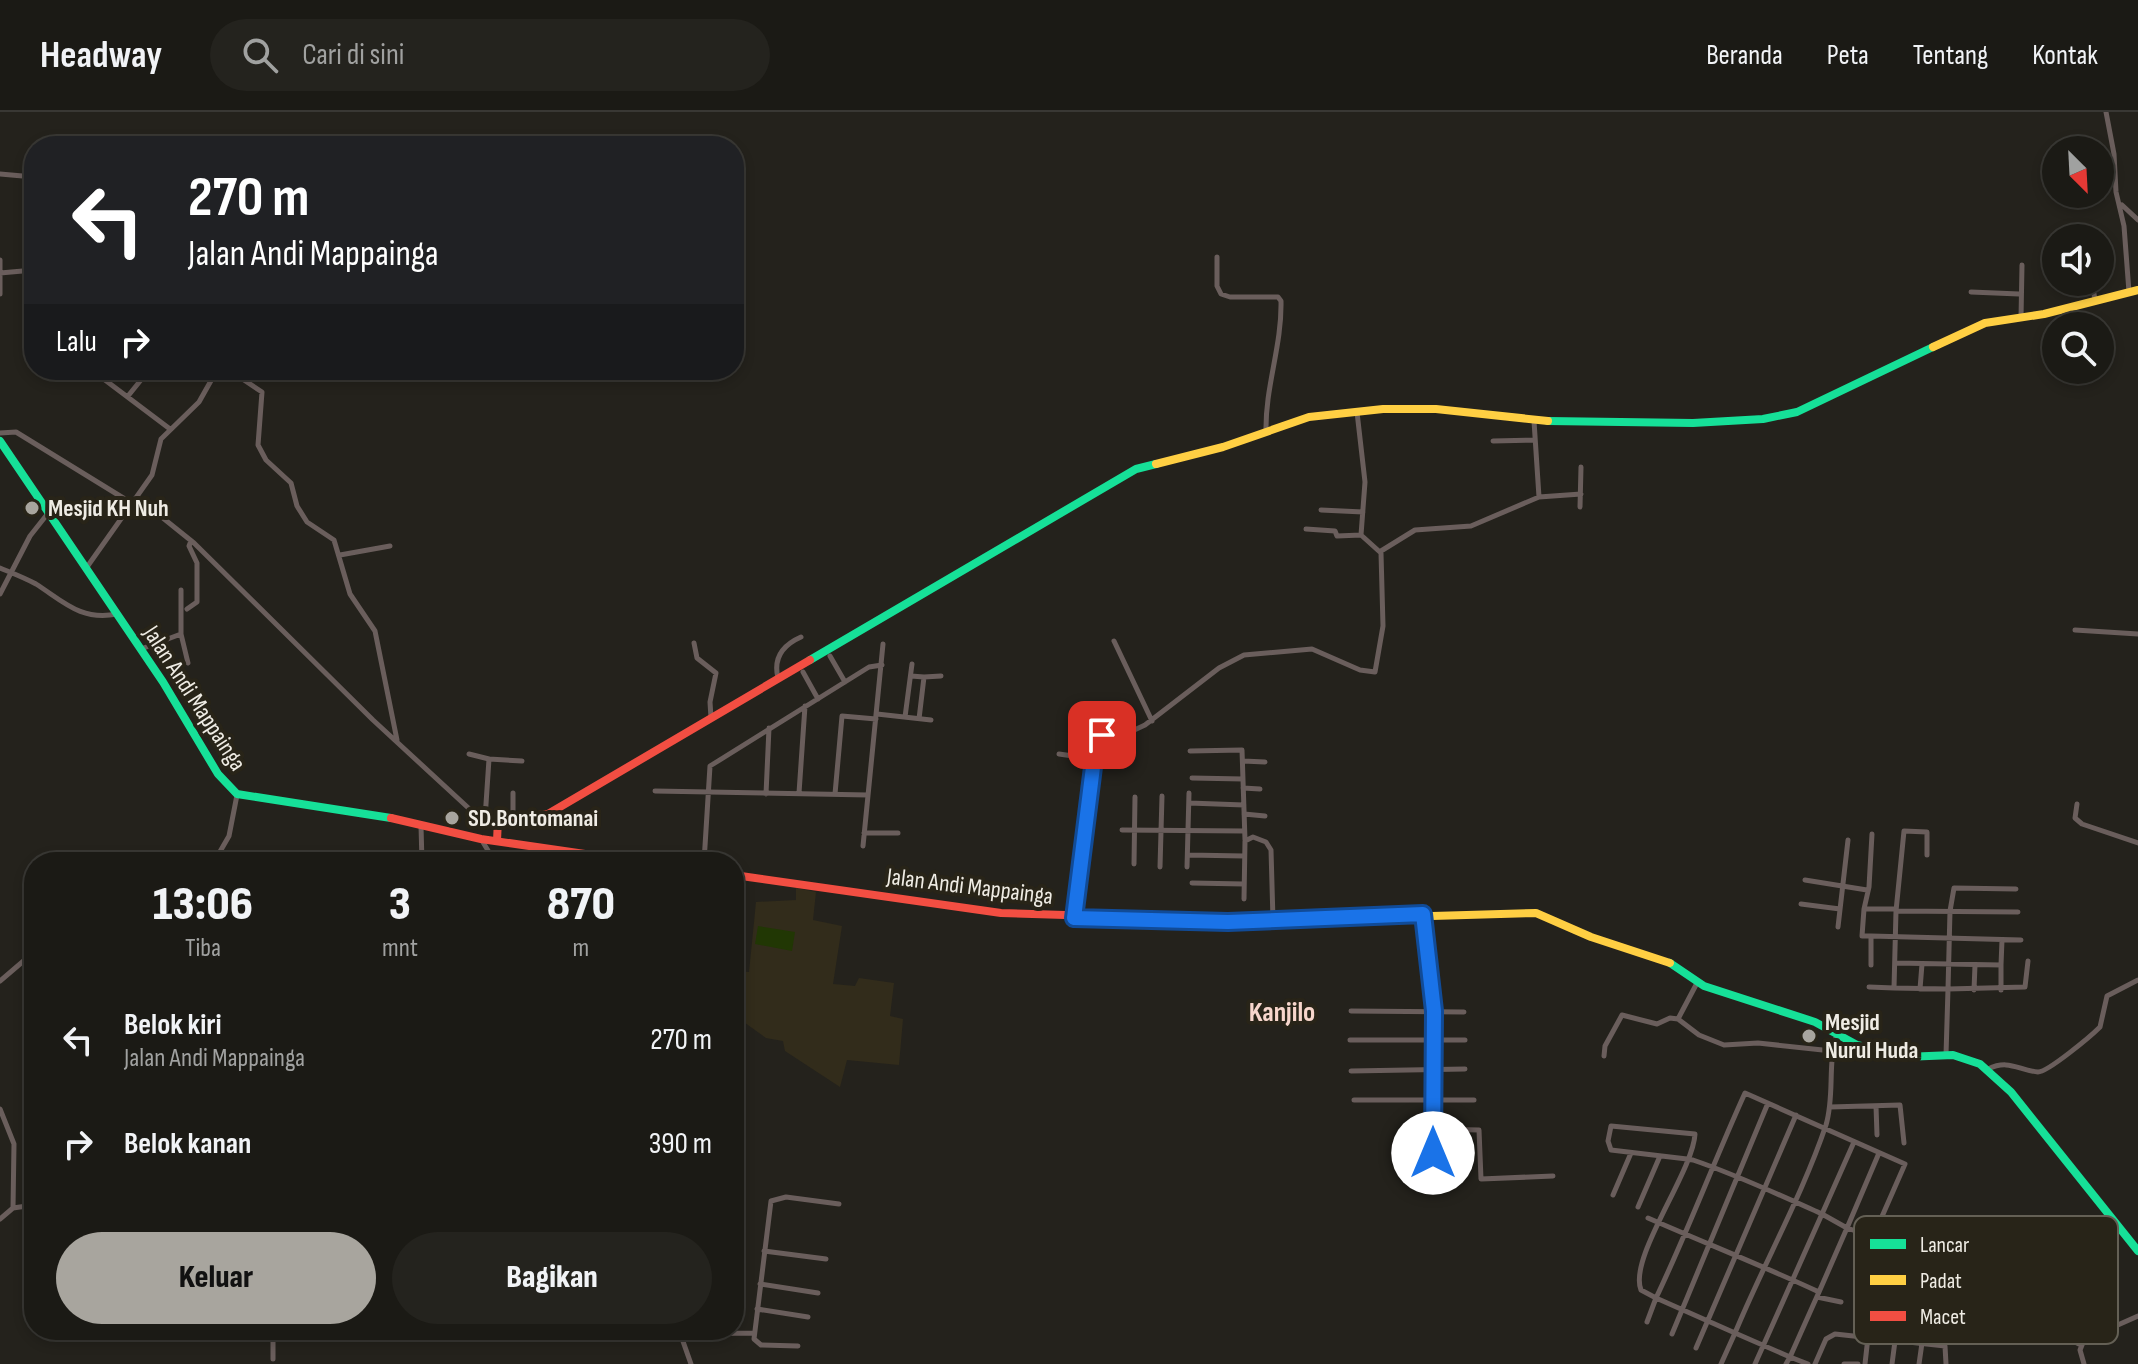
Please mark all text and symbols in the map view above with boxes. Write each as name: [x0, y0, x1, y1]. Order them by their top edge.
search box: [210, 19, 770, 91]
text: Headway: [40, 33, 162, 78]
icon: search: [238, 33, 282, 77]
text: Cari di sini: [302, 37, 404, 73]
text: Beranda: [1706, 39, 1783, 72]
text: Peta: [1827, 39, 1869, 72]
text: Tentang: [1913, 39, 1988, 72]
text: Kontak: [2032, 39, 2098, 72]
north arrow: [2042, 136, 2114, 208]
map controls: [2042, 136, 2114, 384]
text: 270 m: [188, 165, 309, 232]
icon: left: [56, 168, 160, 272]
button: sound: [2042, 224, 2114, 296]
text: Jalan Andi Mappainga: [188, 233, 439, 276]
button: search: [2042, 312, 2114, 384]
icon: right: [113, 320, 157, 364]
text: Lalu: [56, 324, 97, 360]
place label: Mesjid KH Nuh: [48, 494, 169, 523]
marker: Mesjid KH Nuh: [23, 499, 41, 517]
street label: Jalan Andi Mappainga: [136, 619, 252, 776]
pin: [1068, 701, 1136, 769]
icon: arrive: [1080, 713, 1124, 757]
place label: SD.Bontomanai: [468, 804, 598, 833]
marker: SD.Bontomanai: [443, 809, 461, 827]
street label: Jalan Andi Mappainga: [884, 862, 1055, 911]
text: 13:06: [153, 876, 253, 933]
text: 3: [389, 876, 411, 933]
text: 870: [547, 876, 615, 933]
text: Tiba: [185, 933, 221, 964]
text: mnt: [382, 933, 418, 964]
text: m: [573, 933, 589, 964]
district label: Kanjilo: [1249, 996, 1315, 1029]
text: Belok kiri: [124, 1007, 222, 1043]
place label: Mesjid Nurul Huda: [1825, 1008, 1918, 1065]
icon: left: [56, 1018, 100, 1062]
text: 270 m: [650, 1022, 712, 1058]
marker: Mesjid Nurul Huda: [1800, 1027, 1818, 1045]
text: Jalan Andi Mappainga: [124, 1043, 305, 1074]
position arrow: [1391, 1111, 1475, 1195]
icon: right: [56, 1122, 100, 1166]
text: Belok kanan: [124, 1126, 251, 1162]
text: 390 m: [649, 1126, 712, 1162]
legend: [1854, 1216, 2118, 1344]
button: Keluar: [56, 1232, 376, 1324]
button: Bagikan: [392, 1232, 712, 1324]
text: Lancar: [1920, 1232, 1969, 1259]
text: Padat: [1920, 1268, 1962, 1295]
text: Macet: [1920, 1304, 1966, 1331]

